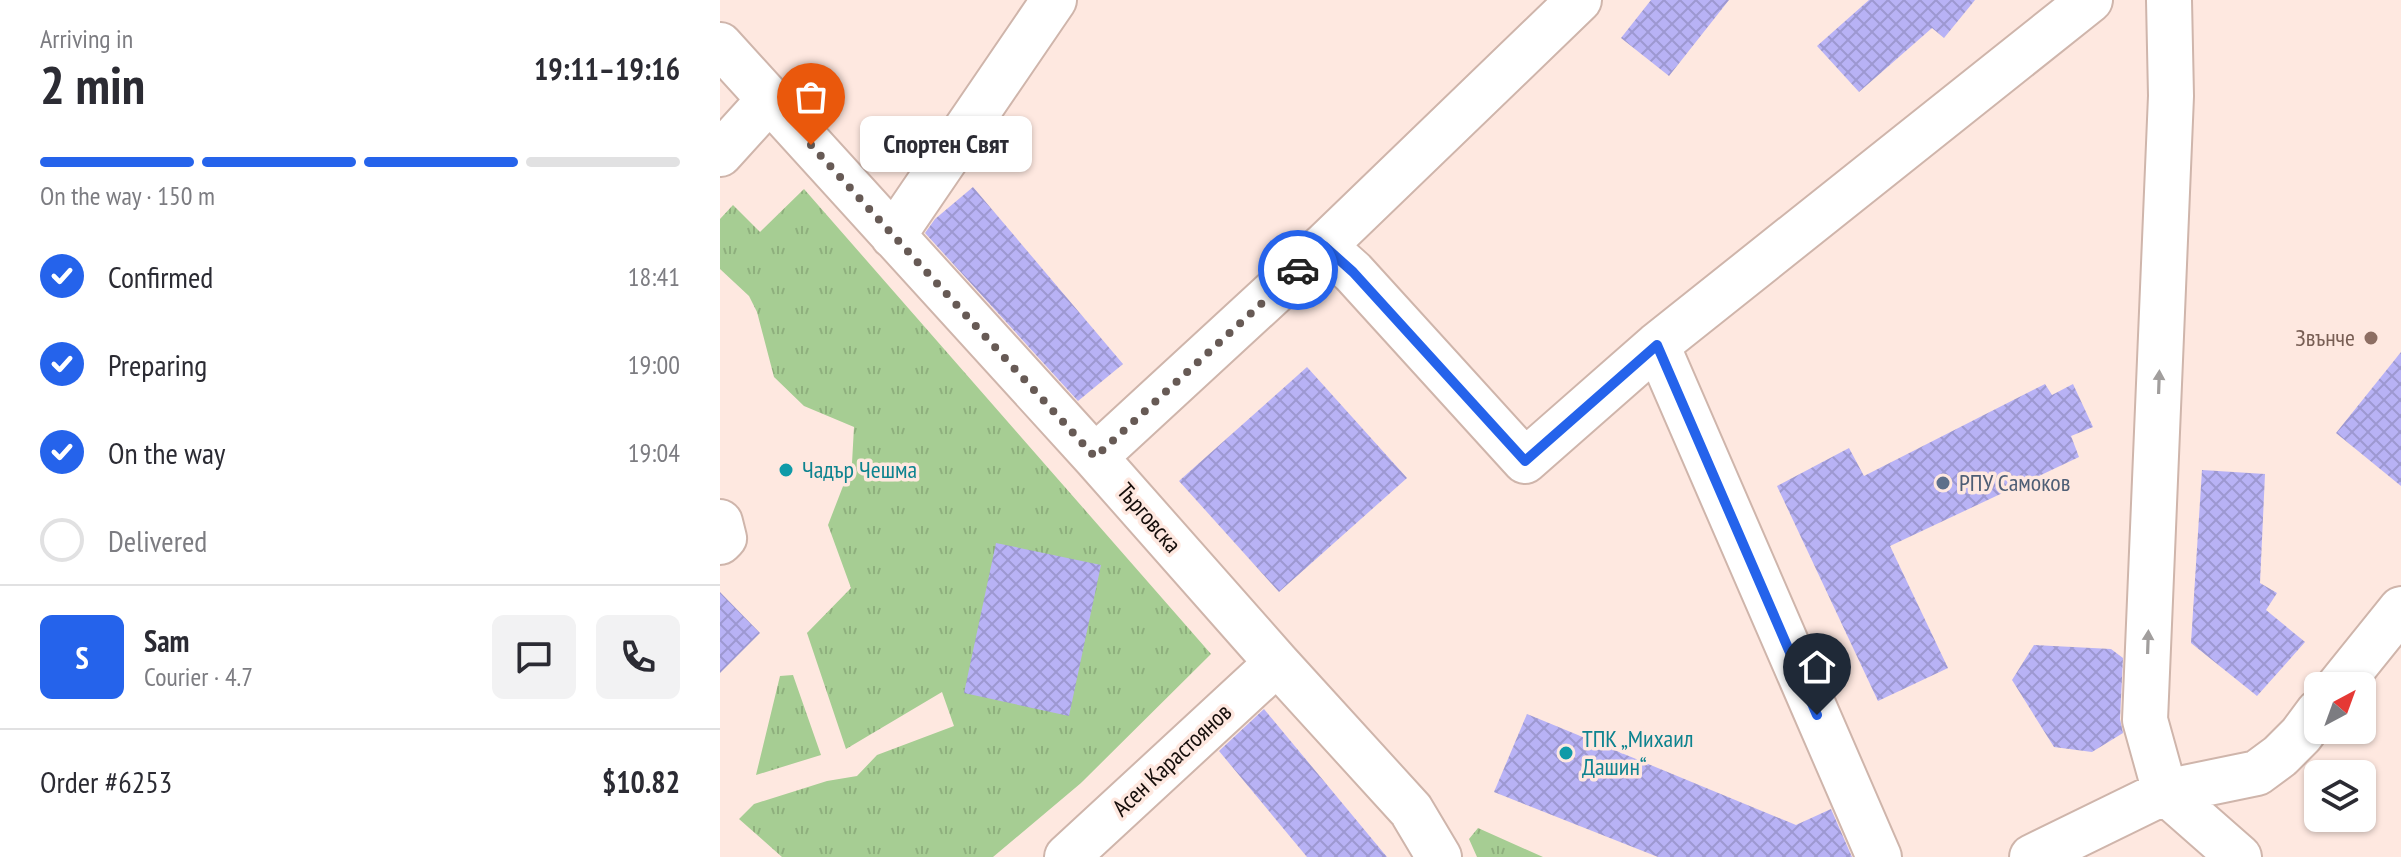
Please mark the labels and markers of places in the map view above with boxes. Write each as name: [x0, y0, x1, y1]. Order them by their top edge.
pin: [777, 63, 845, 145]
callout: Спортен Свят: [859, 117, 1031, 173]
place label: Звънче: [2295, 322, 2355, 353]
marker: Звънче: [2362, 329, 2380, 347]
place label: Чадър Чешма: [802, 454, 917, 485]
marker: Чадър Чешма: [777, 461, 795, 479]
place label: РПУ Самоков: [1959, 467, 2070, 498]
marker: РПУ Самоков: [1934, 474, 1952, 492]
pin: [1783, 633, 1851, 715]
place label: ТПК „Михаил Дашин“: [1582, 723, 1693, 782]
marker: ТПК „Михаил Дашин“: [1557, 744, 1575, 762]

